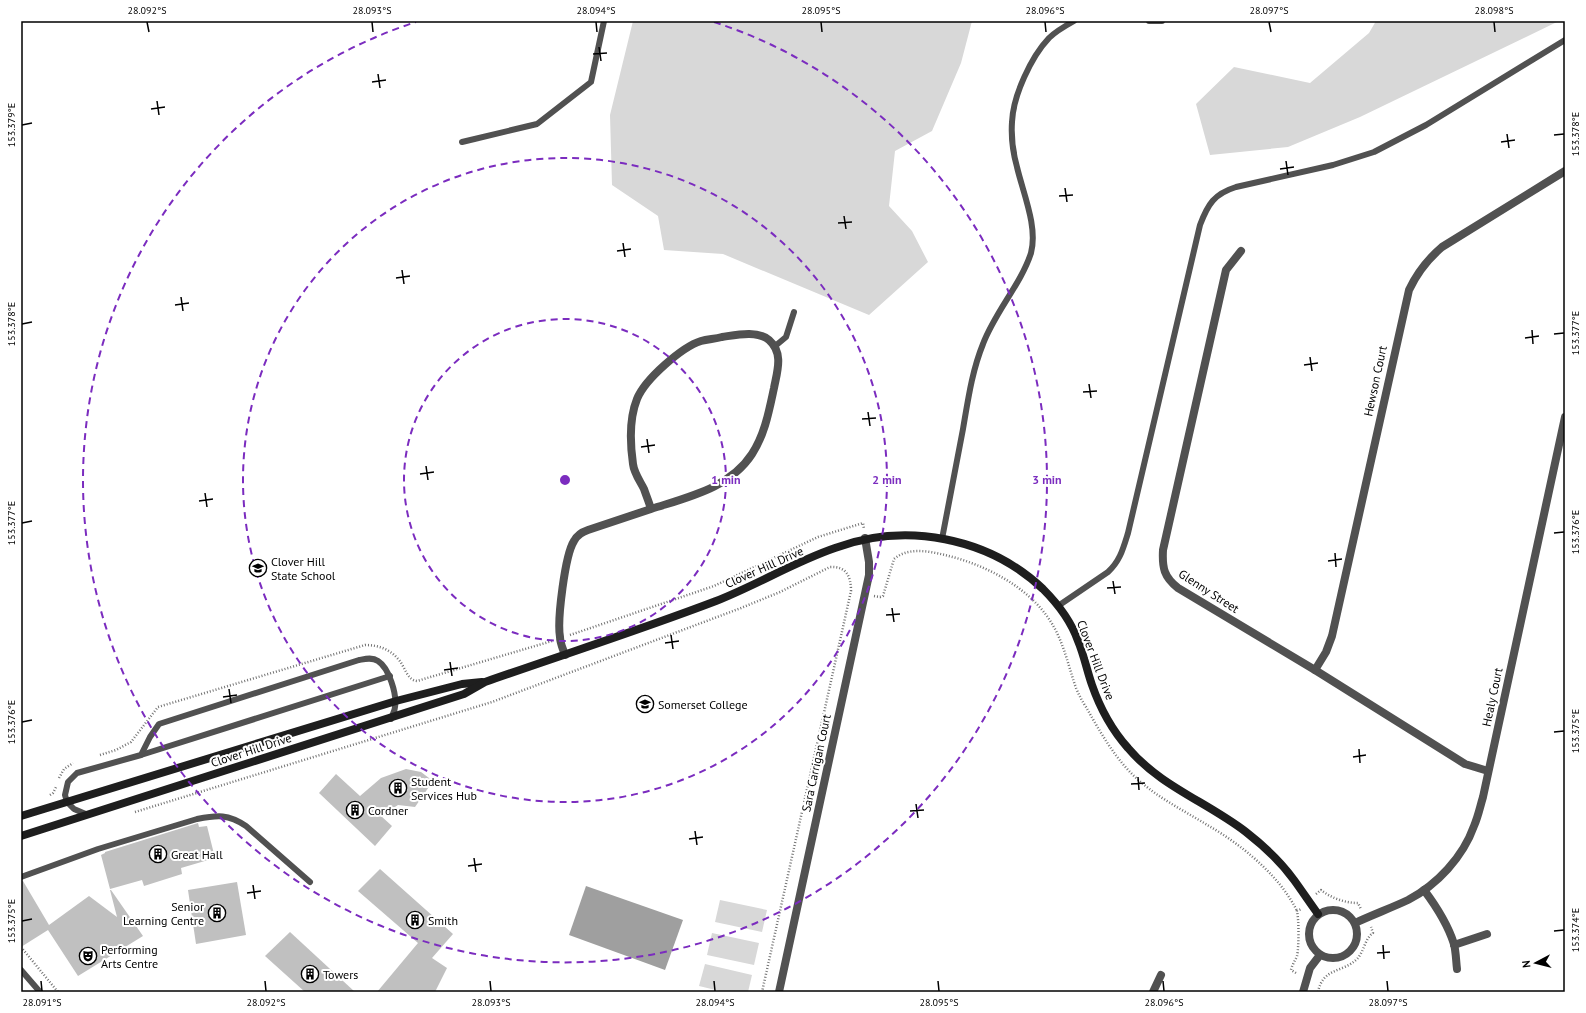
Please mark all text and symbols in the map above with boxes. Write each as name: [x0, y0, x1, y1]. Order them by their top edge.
text: 28.092°S: [128, 4, 166, 17]
text: 28.093°S: [353, 4, 391, 17]
text: 28.094°S: [577, 4, 615, 17]
text: 28.095°S: [802, 4, 840, 17]
text: 28.096°S: [1026, 4, 1064, 17]
text: 28.097°S: [1250, 4, 1288, 17]
text: 28.098°S: [1475, 4, 1513, 17]
text: 153.379°E: [5, 103, 18, 147]
text: 153.378°E: [1569, 112, 1582, 156]
text: 153.378°E: [5, 302, 18, 346]
text: 153.377°E: [1569, 311, 1582, 355]
street label: Hewson Court: [1360, 344, 1390, 418]
text: 1 min: [711, 472, 741, 487]
text: 2 min: [872, 472, 902, 487]
text: 3 min: [1032, 472, 1062, 487]
centre of rings: [558, 473, 572, 487]
text: 153.377°E: [5, 501, 18, 545]
text: 153.376°E: [1569, 510, 1582, 554]
street label: Clover Hill Drive: [723, 543, 805, 591]
place label: Clover Hill State School: [271, 554, 336, 583]
school or university icon: Clover Hill State School: [248, 558, 268, 578]
street label: Glenny Street: [1176, 566, 1242, 616]
street label: Clover Hill Drive: [1074, 618, 1118, 702]
street label: Healy Court: [1478, 666, 1506, 728]
school or university icon: Somerset College: [635, 694, 655, 714]
place label: Somerset College: [658, 697, 748, 712]
text: 153.376°E: [5, 700, 18, 744]
text: 153.375°E: [1569, 709, 1582, 753]
street label: Sara Carrigan Court: [798, 713, 834, 813]
street label: Clover Hill Drive: [209, 730, 293, 770]
place label: Student Services Hub: [411, 774, 477, 803]
building icon: Student Services Hub: [388, 778, 408, 798]
building icon: Cordner: [345, 800, 365, 820]
place label: Cordner: [368, 803, 408, 818]
building icon: Great Hall: [148, 844, 168, 864]
place label: Great Hall: [171, 847, 223, 862]
text: 153.375°E: [5, 899, 18, 943]
place label: Senior Learning Centre: [123, 899, 204, 928]
building icon: Senior Learning Centre: [207, 903, 227, 923]
text: 153.374°E: [1569, 908, 1582, 952]
building icon: Smith: [405, 910, 425, 930]
place label: Smith: [428, 913, 458, 928]
place label: Performing Arts Centre: [101, 942, 158, 971]
north arrow: [1516, 943, 1556, 983]
theatre icon: Performing Arts Centre: [78, 946, 98, 966]
text: N: [1519, 960, 1533, 969]
building icon: Towers: [300, 964, 320, 984]
place label: Towers: [323, 967, 358, 982]
text: 28.091°S: [23, 996, 61, 1009]
text: 28.092°S: [247, 996, 285, 1009]
text: 28.093°S: [472, 996, 510, 1009]
text: 28.094°S: [696, 996, 734, 1009]
text: 28.095°S: [920, 996, 958, 1009]
text: 28.096°S: [1145, 996, 1183, 1009]
text: 28.097°S: [1369, 996, 1407, 1009]

